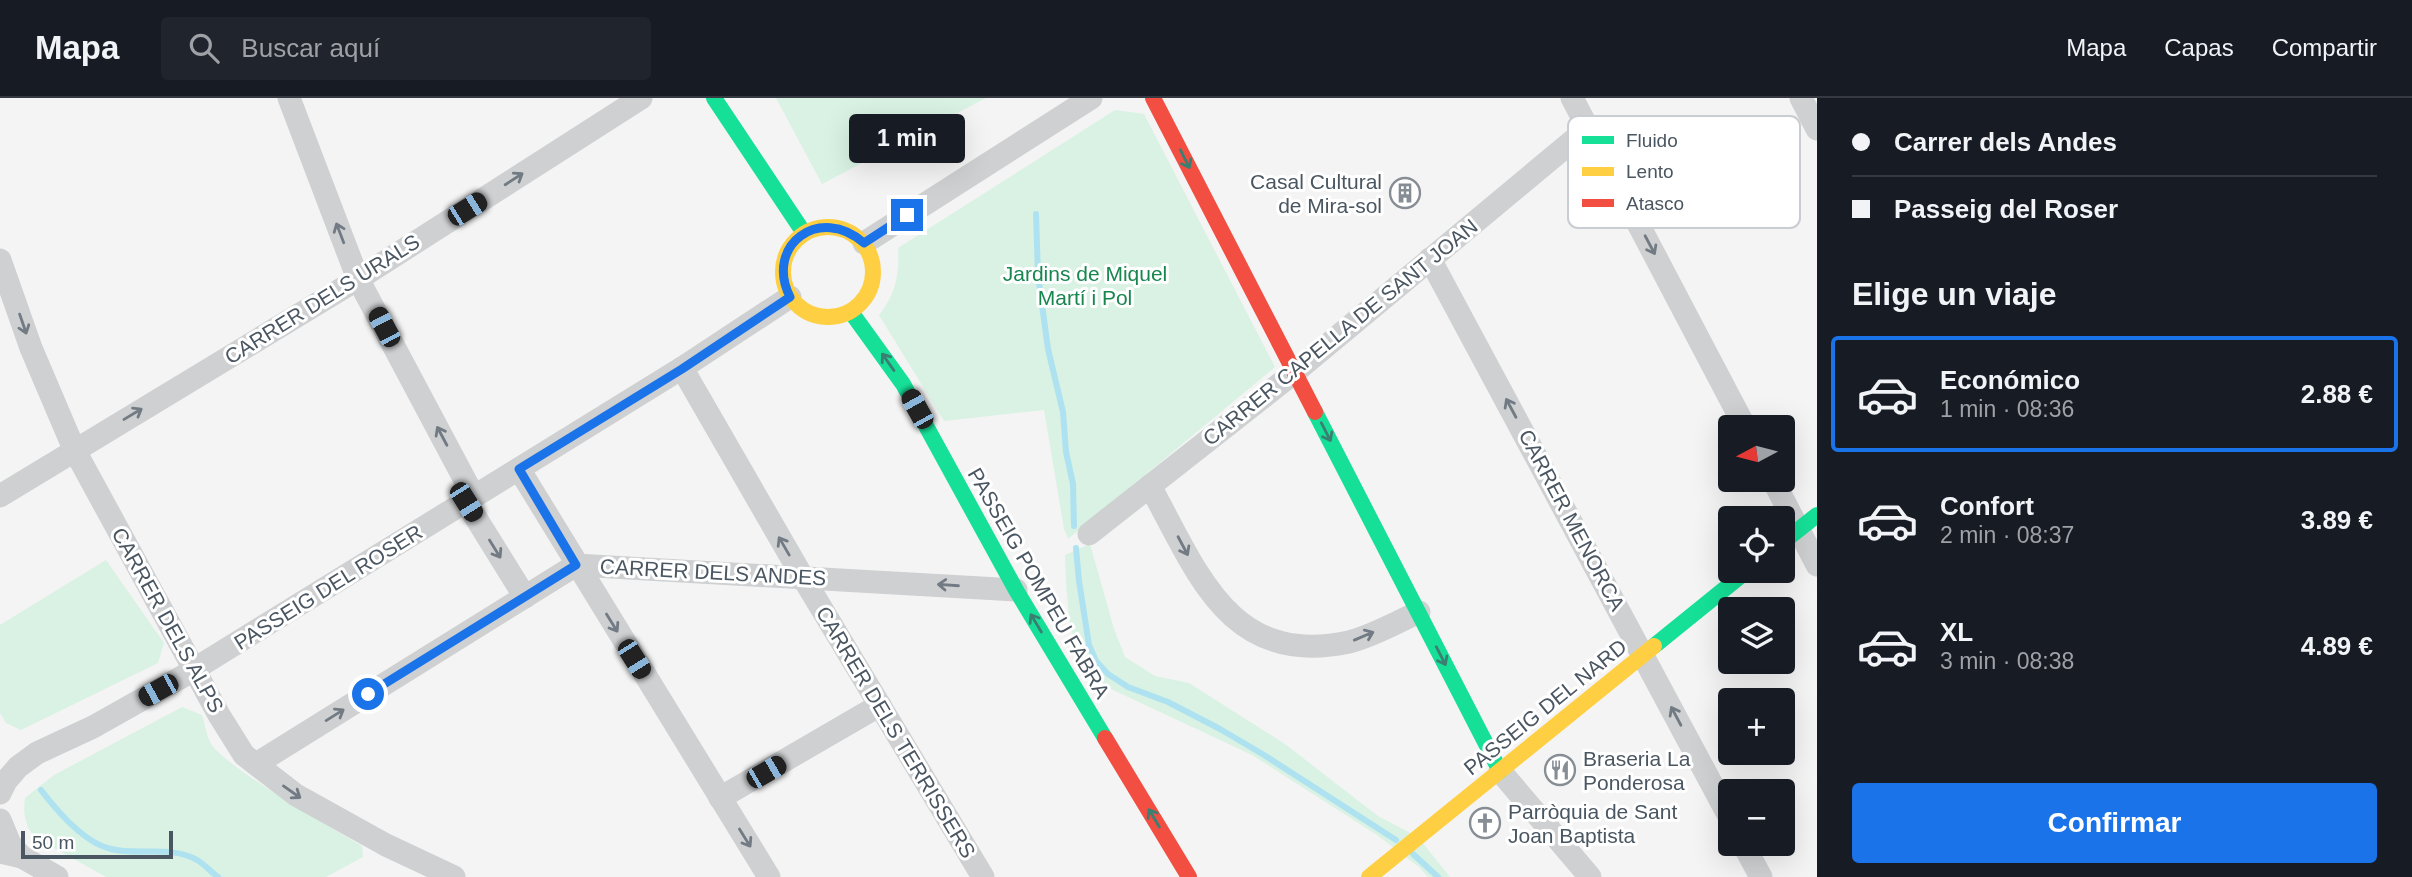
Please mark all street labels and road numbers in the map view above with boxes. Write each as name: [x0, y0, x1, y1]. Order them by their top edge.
street label: CARRER CAPELLA DE SANT JOAN: [1198, 214, 1482, 450]
street label: CARRER DELS URALS: [220, 230, 424, 368]
street label: CARRER MENORCA: [1514, 425, 1630, 615]
street label: PASSEIG POMPEU FABRA: [963, 464, 1115, 702]
street label: PASSEIG DEL ROSER: [230, 520, 426, 654]
street label: CARRER DELS ALPS: [108, 524, 228, 716]
street label: CARRER DELS ANDES: [599, 555, 827, 589]
street label: CARRER DELS TERRISSERS: [812, 602, 980, 862]
street label: PASSEIG DEL NARD: [1459, 635, 1631, 779]

